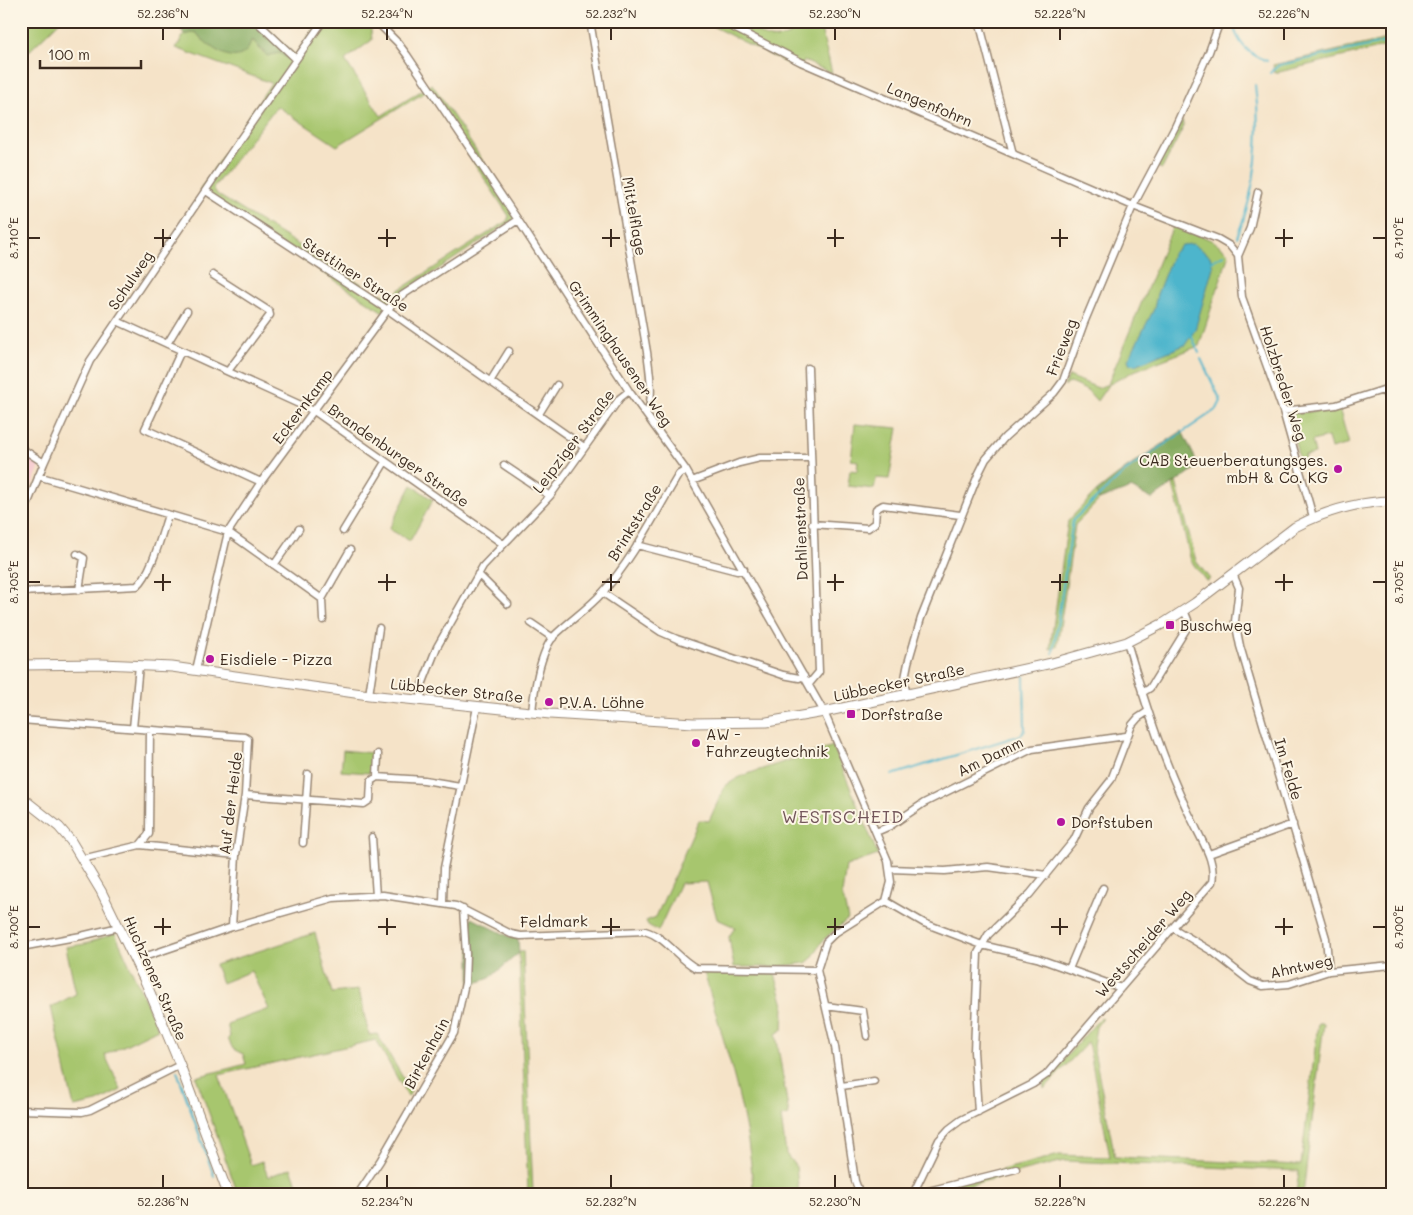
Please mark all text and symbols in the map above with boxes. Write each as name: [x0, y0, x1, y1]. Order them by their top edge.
text: 52.236°N: [137, 5, 189, 21]
text: 52.234°N: [361, 5, 413, 21]
text: 52.232°N: [585, 5, 637, 21]
text: 52.230°N: [809, 5, 861, 21]
text: 52.228°N: [1034, 5, 1086, 21]
text: 52.226°N: [1258, 5, 1310, 21]
scale bar: [40, 38, 141, 70]
text: 100 m: [48, 44, 90, 64]
street label: Langenfohrn: [884, 77, 976, 131]
street label: Mittelflage: [618, 175, 652, 257]
text: 8.710°E: [5, 217, 21, 259]
text: 8.710°E: [1390, 217, 1406, 259]
street label: Stettiner Straße: [299, 232, 413, 316]
street label: Schulweg: [103, 246, 157, 314]
street label: Grimminghausener Weg: [565, 276, 678, 430]
street label: Frieweg: [1041, 315, 1081, 378]
street label: Holzbreder Weg: [1256, 323, 1312, 444]
street label: Eckernkamp: [267, 364, 337, 448]
street label: Leipziger Straße: [527, 385, 619, 497]
street label: Brandenburger Straße: [324, 399, 474, 511]
place label: CAB Steuerberatungsges. mbH & Co. KG: [1139, 450, 1328, 487]
marker: CAB Steuerberatungsges. mbH & Co. KG: [1332, 463, 1344, 475]
street label: Dahlienstraße: [788, 477, 812, 581]
street label: Brinkstraße: [602, 480, 666, 564]
text: 8.705°E: [5, 560, 21, 604]
text: 8.705°E: [1390, 560, 1406, 604]
place label: Buschweg: [1180, 615, 1252, 635]
marker: Buschweg: [1164, 619, 1176, 631]
place label: Eisdiele - Pizza: [220, 649, 333, 669]
marker: Eisdiele - Pizza: [204, 653, 216, 665]
street label: Lübbecker Straße: [832, 658, 966, 706]
street label: Lübbecker Straße: [390, 673, 524, 707]
place label: P.V.A. Löhne: [559, 692, 645, 712]
marker: P.V.A. Löhne: [543, 696, 555, 708]
place label: Dorfstraße: [861, 704, 943, 724]
marker: Dorfstraße: [845, 708, 857, 720]
place label: AW - Fahrzeugtechnik: [706, 724, 828, 761]
street label: Am Damm: [954, 732, 1026, 780]
street label: Im Felde: [1270, 736, 1308, 802]
marker: AW - Fahrzeugtechnik: [690, 737, 702, 749]
street label: Auf der Heide: [214, 750, 246, 856]
district label: WESTSCHEID: [782, 804, 904, 828]
place label: Dorfstuben: [1071, 812, 1153, 832]
marker: Dorfstuben: [1055, 816, 1067, 828]
street label: Westscheider Weg: [1090, 884, 1196, 1001]
text: 8.700°E: [5, 905, 21, 949]
text: 8.700°E: [1390, 905, 1406, 949]
street label: Feldmark: [520, 910, 588, 932]
street label: Huchzener Straße: [120, 913, 192, 1043]
street label: Ahntweg: [1268, 950, 1334, 982]
street label: Birkenhain: [399, 1014, 453, 1092]
text: 52.236°N: [137, 1193, 189, 1209]
text: 52.234°N: [361, 1193, 413, 1209]
text: 52.232°N: [585, 1193, 637, 1209]
text: 52.230°N: [809, 1193, 861, 1209]
text: 52.228°N: [1034, 1193, 1086, 1209]
text: 52.226°N: [1258, 1193, 1310, 1209]

